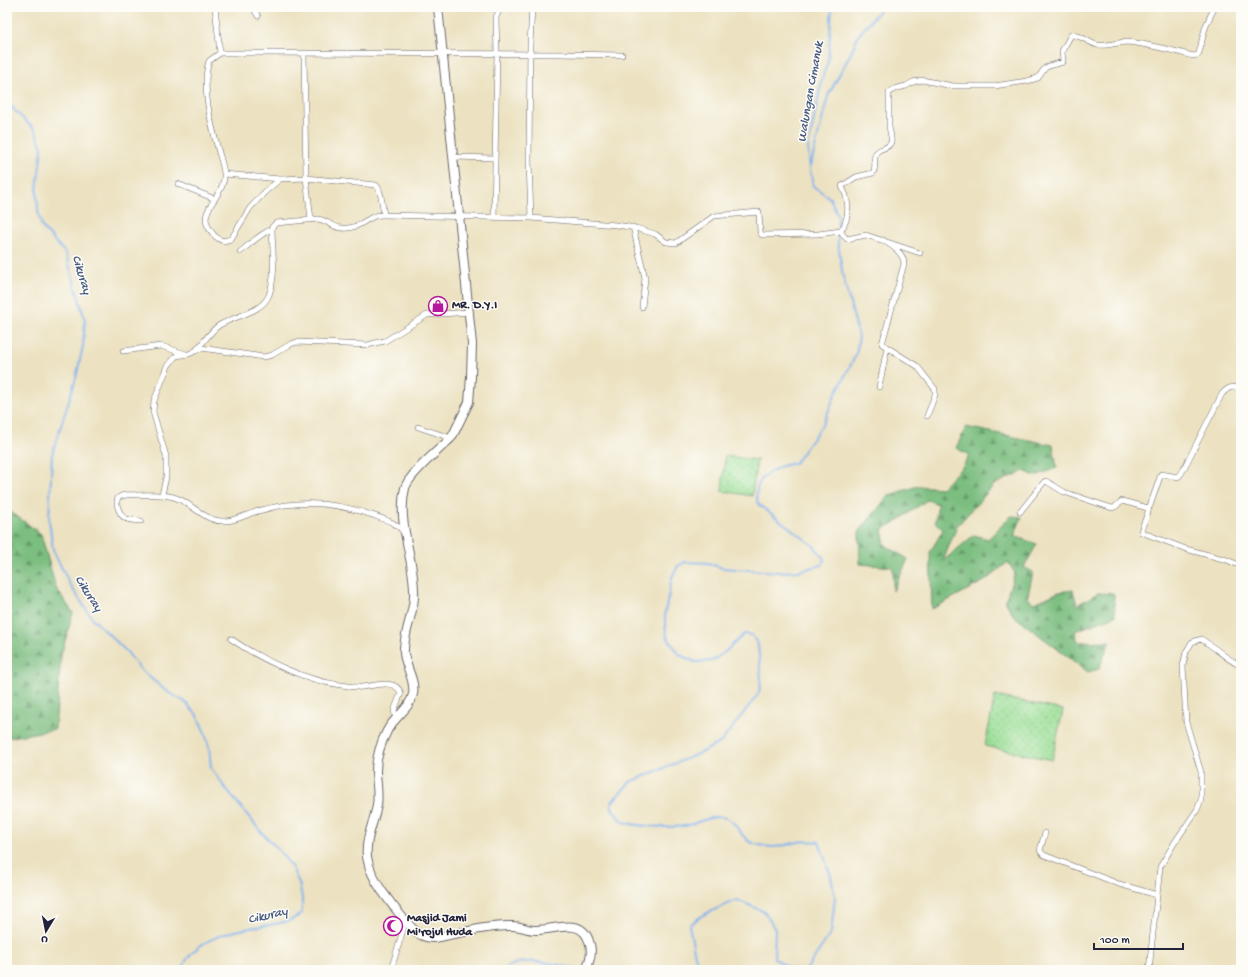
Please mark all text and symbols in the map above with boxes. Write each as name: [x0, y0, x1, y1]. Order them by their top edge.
water label: Walungan Cimanuk: [795, 39, 827, 143]
water label: Cikuray: [68, 254, 94, 298]
shop icon: MR. D.Y.I: [427, 295, 449, 317]
place label: MR. D.Y.I: [452, 299, 497, 313]
water label: Cikuray: [71, 573, 106, 616]
water label: Cikuray: [247, 904, 291, 928]
north arrow: [26, 911, 66, 951]
place label: Masjid Jami Mi'rojul Huda: [407, 912, 474, 940]
mosque icon: Masjid Jami Mi'rojul Huda: [382, 915, 404, 937]
scale bar: [1094, 925, 1183, 951]
text: U: [40, 932, 49, 945]
text: 100 m: [1099, 934, 1130, 948]

